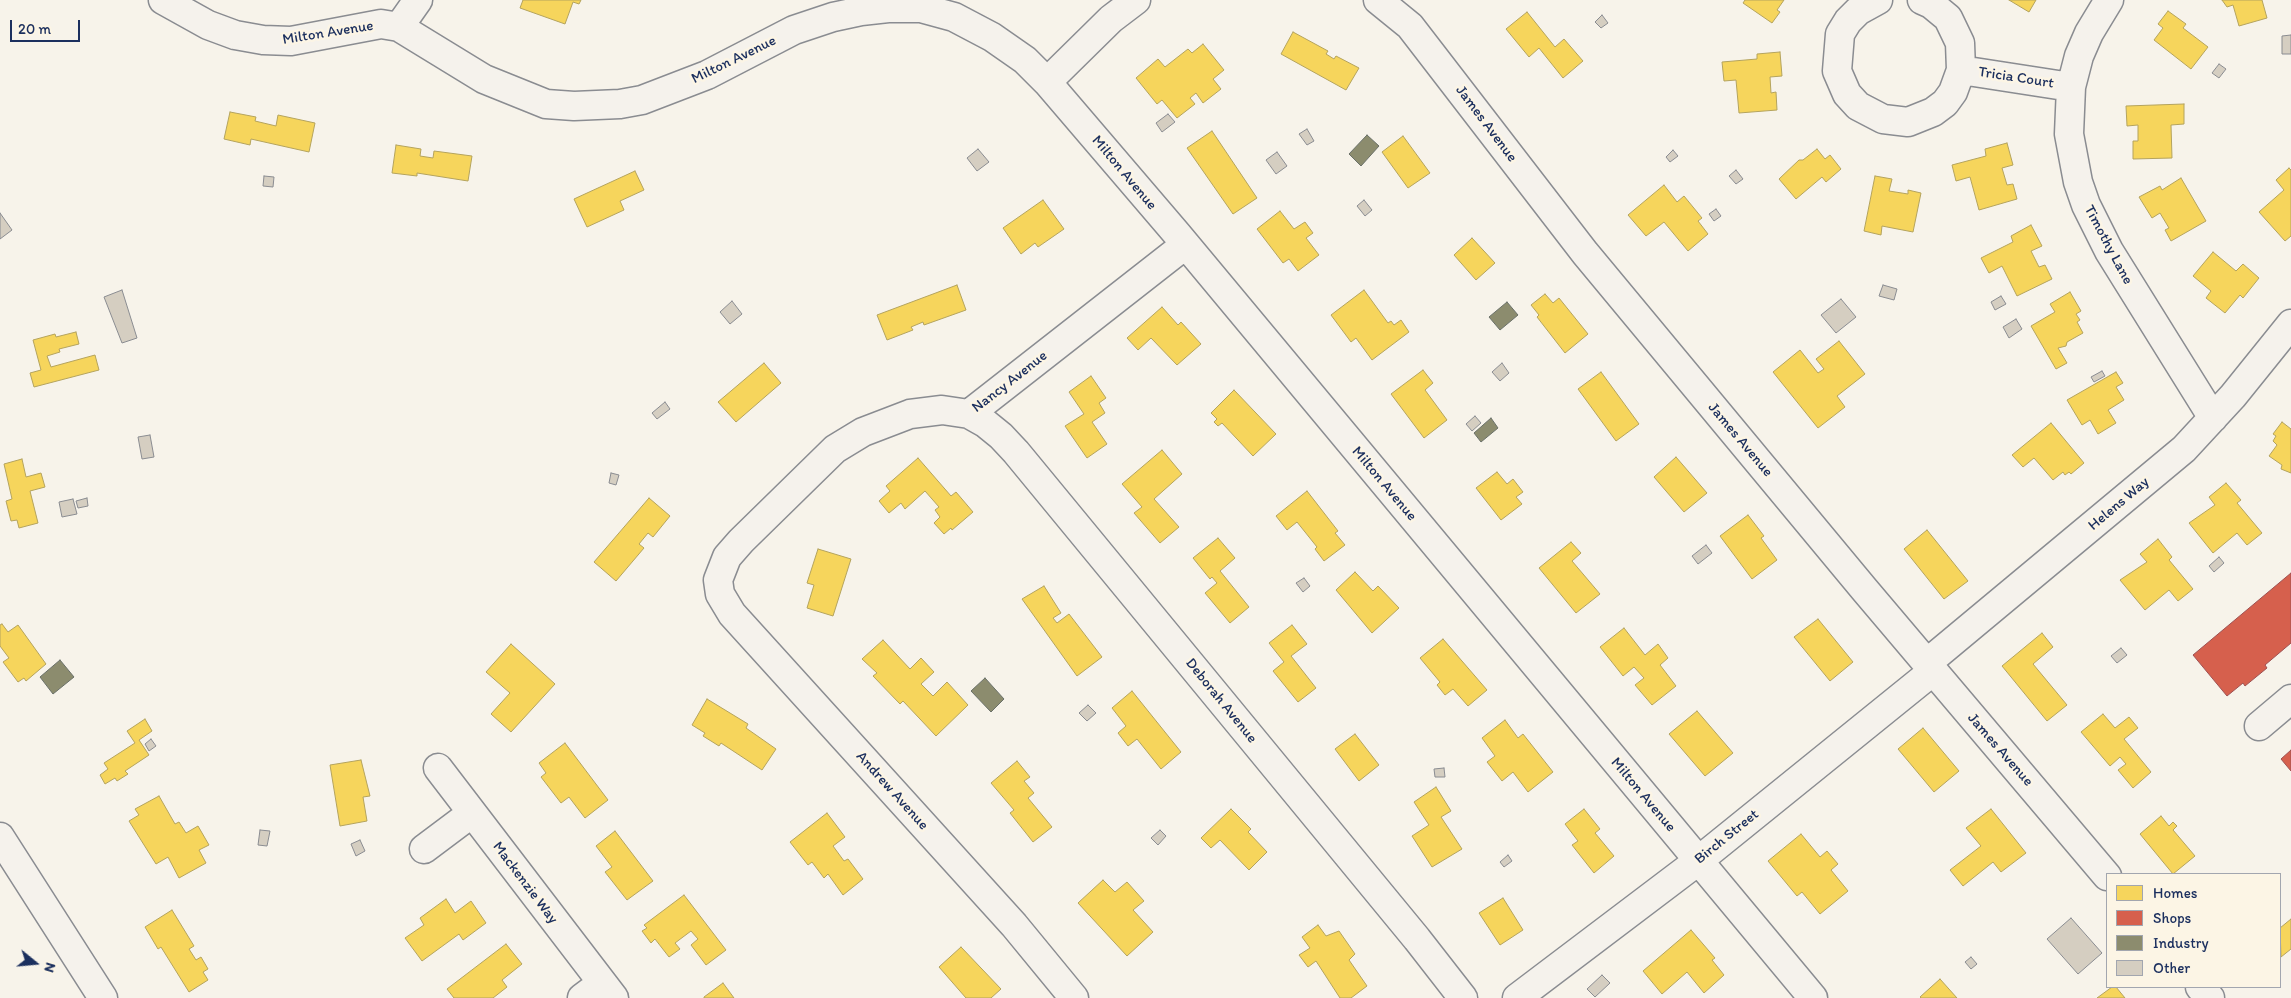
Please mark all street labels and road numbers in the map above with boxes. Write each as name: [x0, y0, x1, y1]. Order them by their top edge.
street label: Milton Avenue: [281, 17, 375, 49]
street label: Milton Avenue: [689, 32, 779, 88]
street label: Tricia Court: [1977, 63, 2055, 93]
street label: James Avenue: [1451, 82, 1521, 166]
street label: Milton Avenue: [1088, 132, 1160, 214]
street label: Timothy Lane: [2080, 202, 2136, 288]
street label: Nancy Avenue: [969, 347, 1051, 417]
street label: James Avenue: [1704, 399, 1776, 481]
street label: Milton Avenue: [1348, 443, 1420, 525]
street label: Helens Way: [2085, 473, 2153, 535]
street label: Deborah Avenue: [1181, 655, 1261, 747]
street label: James Avenue: [1963, 710, 2037, 790]
street label: Andrew Avenue: [852, 748, 932, 834]
street label: Milton Avenue: [1607, 754, 1679, 836]
street label: Birch Street: [1691, 806, 1763, 868]
street label: Mackenzie Way: [488, 838, 562, 928]

